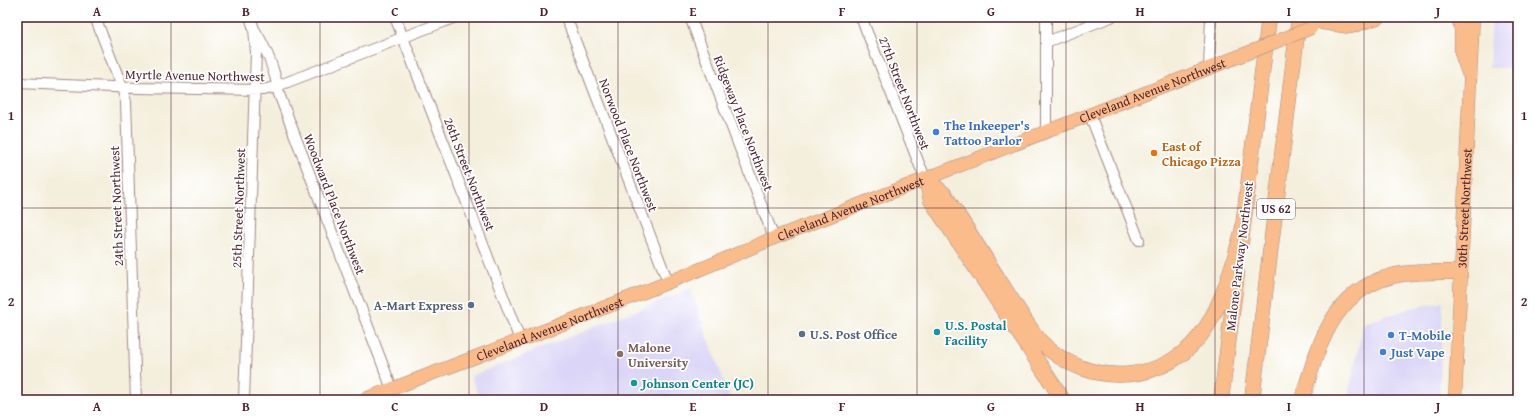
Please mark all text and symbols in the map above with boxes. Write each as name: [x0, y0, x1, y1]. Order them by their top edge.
text: A: [93, 2, 102, 21]
text: B: [242, 2, 250, 21]
text: C: [391, 2, 399, 21]
text: D: [540, 2, 548, 21]
text: E: [690, 2, 697, 21]
text: F: [839, 2, 846, 21]
text: G: [987, 2, 995, 21]
text: H: [1135, 2, 1145, 21]
text: I: [1287, 2, 1291, 21]
text: J: [1434, 2, 1441, 21]
street label: 27th Street Northwest: [874, 34, 935, 153]
street label: Ridgeway Place Northwest: [709, 53, 778, 194]
street label: Cleveland Avenue Northwest: [1076, 53, 1229, 128]
street label: Myrtle Avenue Northwest: [125, 65, 265, 86]
street label: Norwood Place Northwest: [594, 76, 663, 215]
text: 1: [8, 106, 14, 125]
text: 1: [1521, 106, 1527, 125]
street label: 26th Street Northwest: [439, 115, 500, 234]
place label: The Inkeeper's Tattoo Parlor: [944, 116, 1030, 150]
marker: The Inkeeper's Tattoo Parlor: [931, 127, 941, 137]
street label: Woodward Place Northwest: [299, 131, 370, 278]
place label: East of Chicago Pizza: [1162, 137, 1241, 171]
street label: 24th Street Northwest: [105, 145, 128, 266]
street label: 25th Street Northwest: [227, 147, 250, 268]
street label: 30th Street Northwest: [1452, 147, 1477, 269]
marker: East of Chicago Pizza: [1149, 148, 1159, 158]
street label: Cleveland Avenue Northwest: [775, 171, 927, 246]
street label: Malone Parkway Northwest: [1221, 180, 1258, 332]
road number: US 62: [1257, 199, 1295, 219]
text: 2: [8, 292, 15, 311]
street label: Cleveland Avenue Northwest: [474, 292, 627, 366]
text: 2: [1521, 292, 1528, 311]
place label: A-Mart Express: [374, 296, 463, 315]
marker: A-Mart Express: [466, 300, 476, 310]
place label: U.S. Postal Facility: [945, 316, 1006, 350]
place label: U.S. Post Office: [810, 325, 897, 344]
place label: T-Mobile: [1399, 326, 1451, 345]
marker: U.S. Postal Facility: [932, 327, 942, 337]
marker: U.S. Post Office: [797, 329, 807, 339]
marker: T-Mobile: [1386, 330, 1396, 340]
place label: Malone University: [628, 338, 689, 372]
place label: Just Vape: [1389, 343, 1445, 362]
marker: Just Vape: [1378, 347, 1388, 357]
marker: Malone University: [615, 349, 625, 359]
place label: Johnson Center (JC): [640, 374, 754, 393]
marker: Johnson Center (JC): [629, 378, 639, 388]
text: A: [93, 397, 102, 416]
text: B: [242, 397, 250, 416]
text: C: [391, 397, 399, 416]
text: D: [540, 397, 548, 416]
text: E: [690, 397, 697, 416]
text: F: [839, 397, 846, 416]
text: G: [987, 397, 995, 416]
text: H: [1135, 397, 1145, 416]
text: I: [1287, 397, 1291, 416]
text: J: [1434, 397, 1441, 416]

